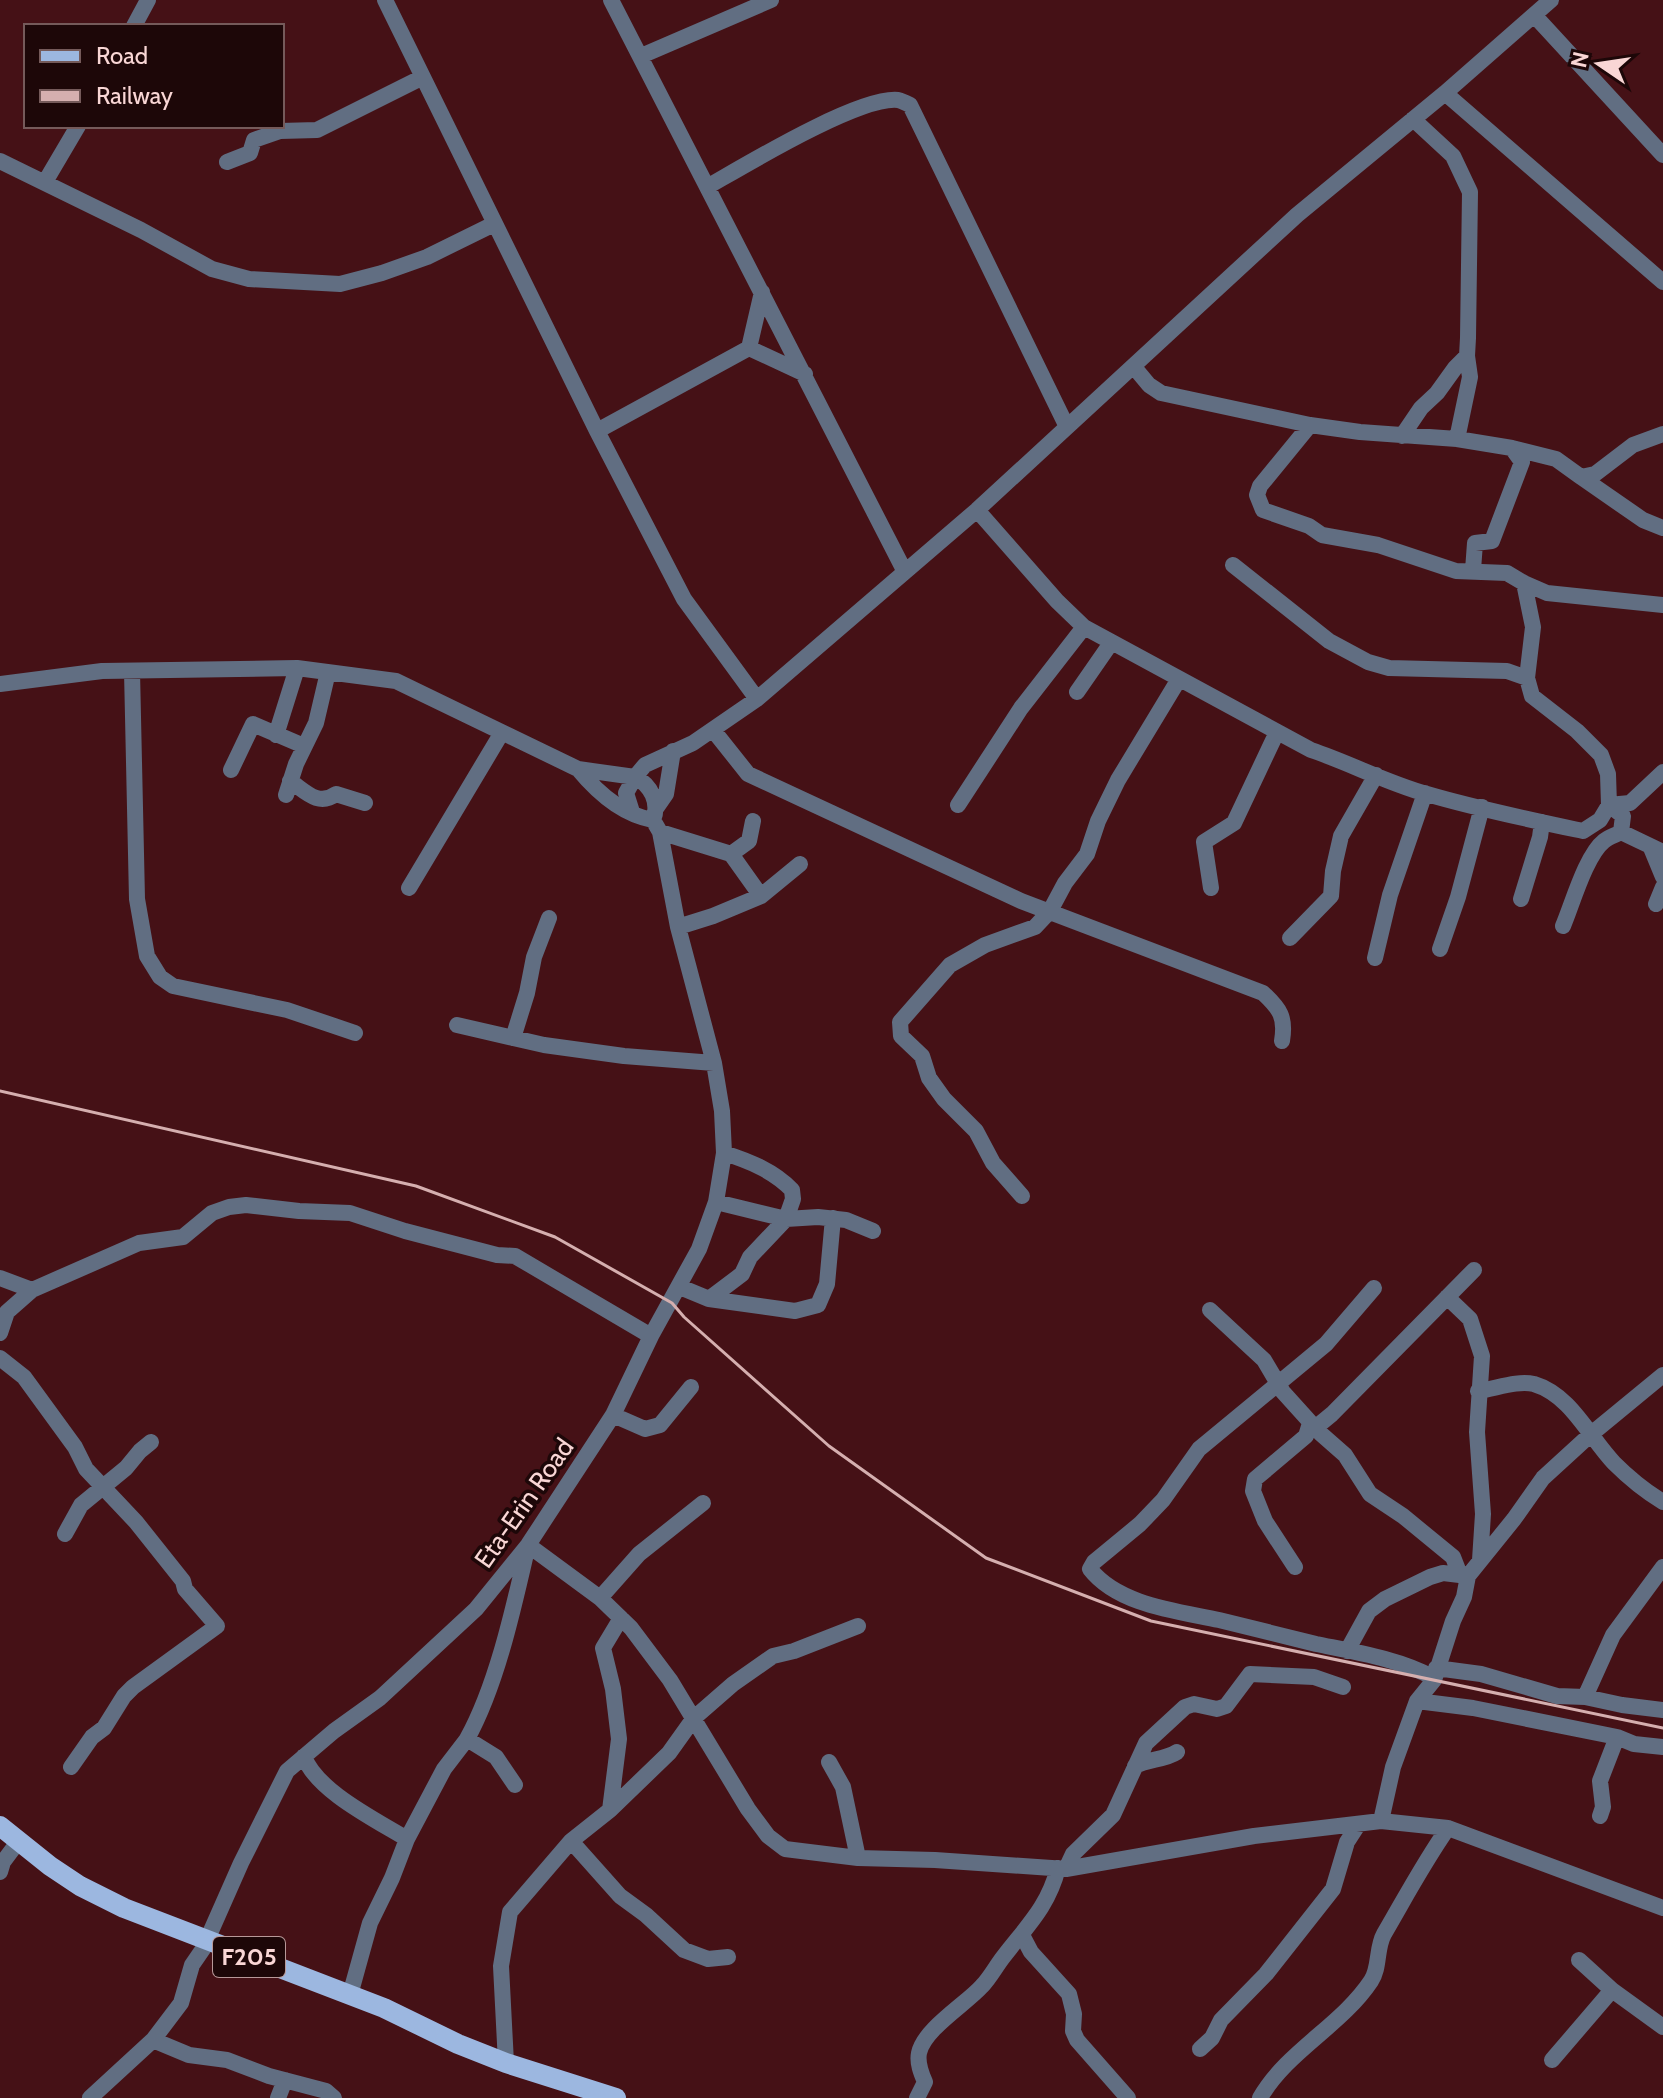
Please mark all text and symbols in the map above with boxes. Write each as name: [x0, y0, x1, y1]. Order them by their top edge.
legend: [24, 24, 284, 128]
north arrow: [1559, 24, 1639, 104]
text: Road: [96, 41, 148, 70]
text: N: [1565, 49, 1595, 70]
text: Railway: [96, 81, 173, 110]
street label: Eta-Erin Road: [468, 1432, 580, 1574]
road number: F205: [213, 1937, 285, 1977]

